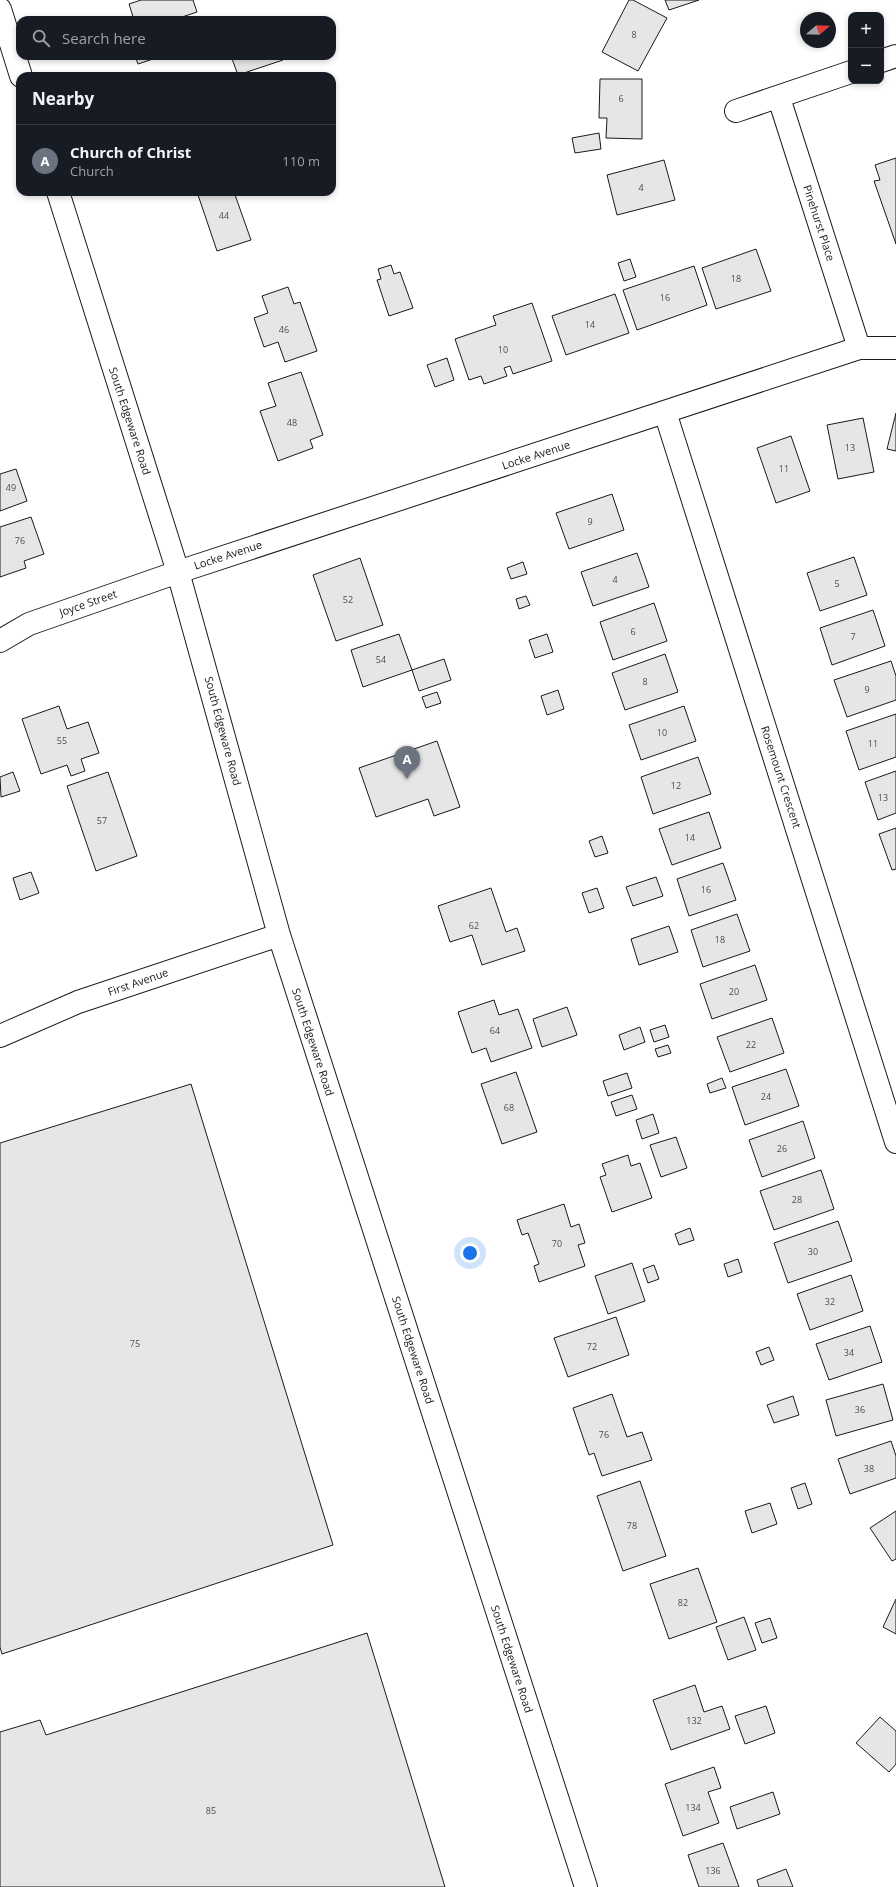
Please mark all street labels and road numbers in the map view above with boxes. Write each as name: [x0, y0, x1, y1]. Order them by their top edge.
street label: Pinehurst Place: [800, 183, 839, 263]
street label: South Edgeware Road: [106, 365, 155, 477]
street label: Locke Avenue: [500, 436, 572, 473]
street label: Locke Avenue: [192, 536, 264, 573]
street label: Joyce Street: [56, 586, 119, 620]
street label: South Edgeware Road: [202, 675, 245, 787]
street label: Rosemount Crescent: [758, 724, 805, 830]
street label: First Avenue: [105, 964, 170, 999]
street label: South Edgeware Road: [289, 986, 338, 1098]
street label: South Edgeware Road: [389, 1294, 438, 1406]
street label: South Edgeware Road: [488, 1603, 537, 1715]

